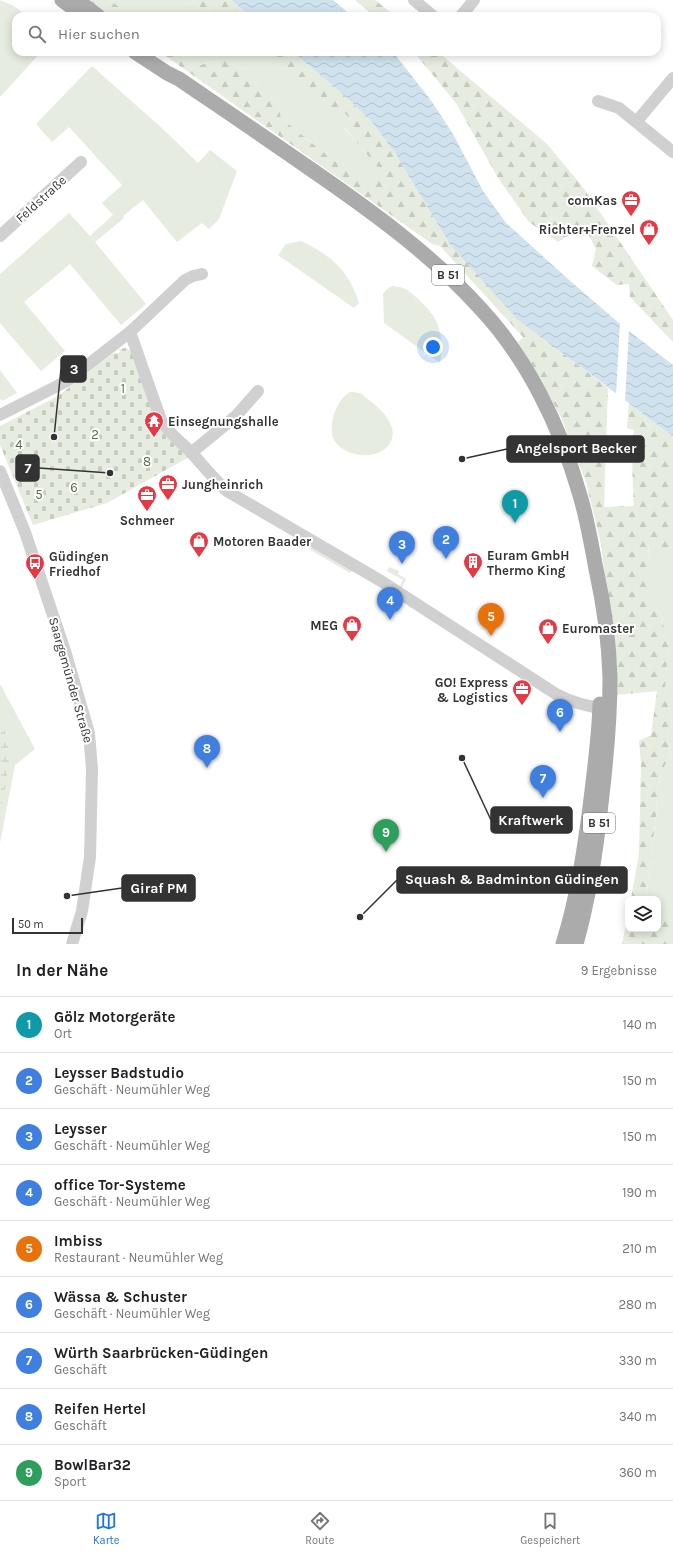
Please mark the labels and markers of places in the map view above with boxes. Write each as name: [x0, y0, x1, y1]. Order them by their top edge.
office icon: comKas: [620, 189, 642, 217]
place label: comKas: [567, 193, 617, 208]
shop icon: Richter+Frenzel: [638, 218, 660, 246]
place label: Richter+Frenzel: [539, 222, 635, 237]
callout: 3: [61, 356, 86, 382]
temple icon: Einsegnungshalle: [143, 410, 165, 438]
place label: Einsegnungshalle: [168, 414, 279, 429]
callout: Angelsport Becker: [507, 436, 644, 462]
callout: 7: [16, 455, 39, 481]
office icon: Jungheinrich: [157, 473, 179, 501]
place label: Jungheinrich: [182, 477, 263, 492]
office icon: Schmeer: [136, 484, 158, 512]
pin: 1: [502, 490, 528, 523]
place label: Schmeer: [120, 513, 175, 528]
pin: 2: [433, 526, 459, 559]
shop icon: Motoren Baader: [188, 530, 210, 558]
pin: 3: [389, 531, 415, 564]
place label: Motoren Baader: [213, 534, 312, 549]
place label: Euram GmbH Thermo King: [487, 548, 569, 578]
place label: Güdingen Friedhof: [49, 549, 109, 579]
building icon: Euram GmbH Thermo King: [462, 551, 484, 579]
bus stop icon: Güdingen Friedhof: [24, 552, 46, 580]
pin: 4: [377, 587, 403, 620]
pin: 5: [478, 603, 504, 636]
shop icon: MEG: [341, 614, 363, 642]
shop icon: Euromaster: [537, 617, 559, 645]
place label: MEG: [310, 618, 338, 633]
place label: Euromaster: [562, 621, 635, 636]
place label: GO! Express & Logistics: [435, 675, 508, 705]
office icon: GO! Express & Logistics: [511, 678, 533, 706]
pin: 6: [547, 699, 573, 732]
pin: 8: [194, 735, 220, 768]
pin: 7: [530, 765, 556, 798]
callout: Kraftwerk: [491, 807, 572, 833]
pin: 9: [373, 819, 399, 852]
callout: Squash & Badminton Güdingen: [397, 867, 627, 893]
callout: Giraf PM: [122, 875, 195, 901]

